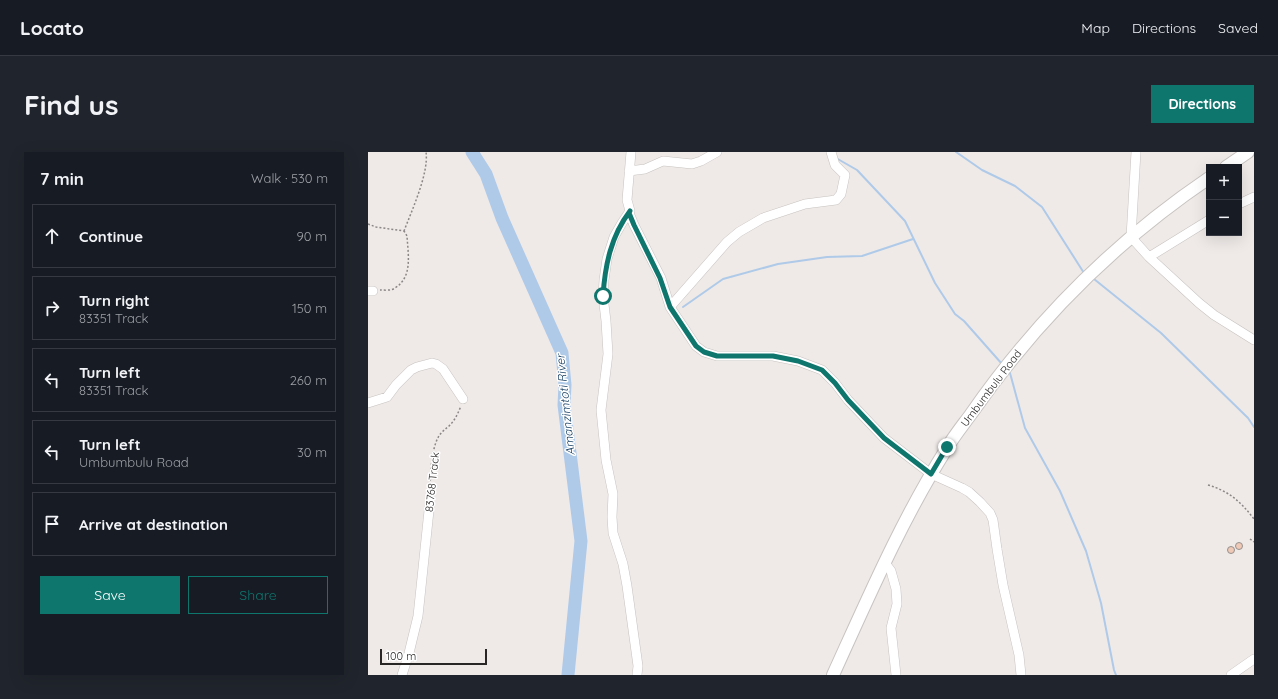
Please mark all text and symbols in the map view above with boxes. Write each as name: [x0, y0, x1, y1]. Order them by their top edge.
text: Locato: [20, 16, 84, 40]
text: Map: [1081, 19, 1110, 37]
text: Directions: [1132, 19, 1196, 37]
text: Saved: [1218, 19, 1258, 37]
button: Directions: [1151, 85, 1254, 123]
text: Find us: [24, 87, 118, 122]
map controls: [1206, 164, 1242, 236]
button: +: [1206, 164, 1242, 200]
text: 7 min: [40, 168, 84, 189]
text: Walk · 530 m: [251, 170, 328, 186]
button: −: [1206, 200, 1242, 236]
icon: ahead: [41, 225, 63, 247]
text: Continue: [79, 227, 143, 246]
text: 90 m: [297, 228, 327, 244]
route start: [594, 287, 612, 305]
text: Turn right: [79, 291, 150, 310]
icon: right: [41, 297, 63, 319]
text: 150 m: [292, 300, 327, 316]
text: 83351 Track: [79, 310, 149, 326]
street label: Umbumbulu Road: [957, 347, 1025, 429]
water label: Amanzimtoti River: [552, 352, 578, 456]
text: Turn left: [79, 363, 141, 382]
icon: left: [41, 369, 63, 391]
text: 260 m: [290, 372, 327, 388]
text: 83351 Track: [79, 382, 149, 398]
text: Turn left: [79, 435, 141, 454]
route end: [938, 438, 956, 456]
icon: left: [41, 441, 63, 463]
text: 30 m: [297, 444, 327, 460]
street label: 83768 Track: [422, 451, 442, 513]
text: Umbumbulu Road: [79, 454, 189, 470]
icon: arrive: [41, 513, 63, 535]
text: Arrive at destination: [79, 515, 228, 534]
button: Save: [40, 576, 180, 614]
button: Share: [188, 576, 328, 614]
scale bar: [380, 647, 487, 666]
text: 100 m: [386, 649, 416, 663]

